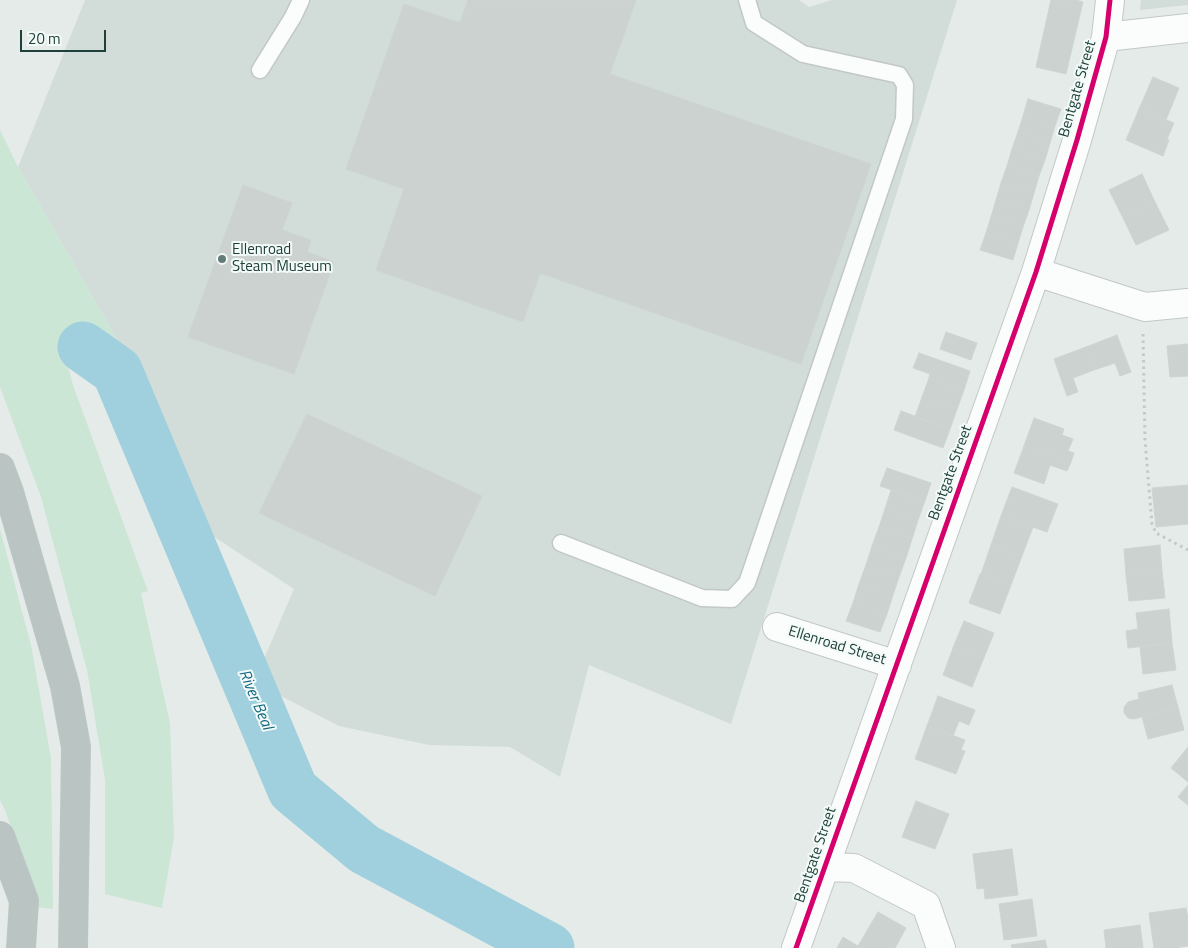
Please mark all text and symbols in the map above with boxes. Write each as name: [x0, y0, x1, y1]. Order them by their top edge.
scale bar: [22, 20, 109, 52]
text: 20 m: [28, 27, 61, 50]
street label: Bentgate Street: [1056, 38, 1100, 140]
place label: Ellenroad Steam Museum: [232, 241, 332, 276]
marker: Ellenroad Steam Museum: [216, 253, 228, 265]
street label: Bentgate Street: [925, 423, 977, 523]
street label: Ellenroad Street: [786, 623, 888, 669]
water label: River Beal: [234, 667, 276, 733]
street label: Bentgate Street: [791, 805, 841, 905]

